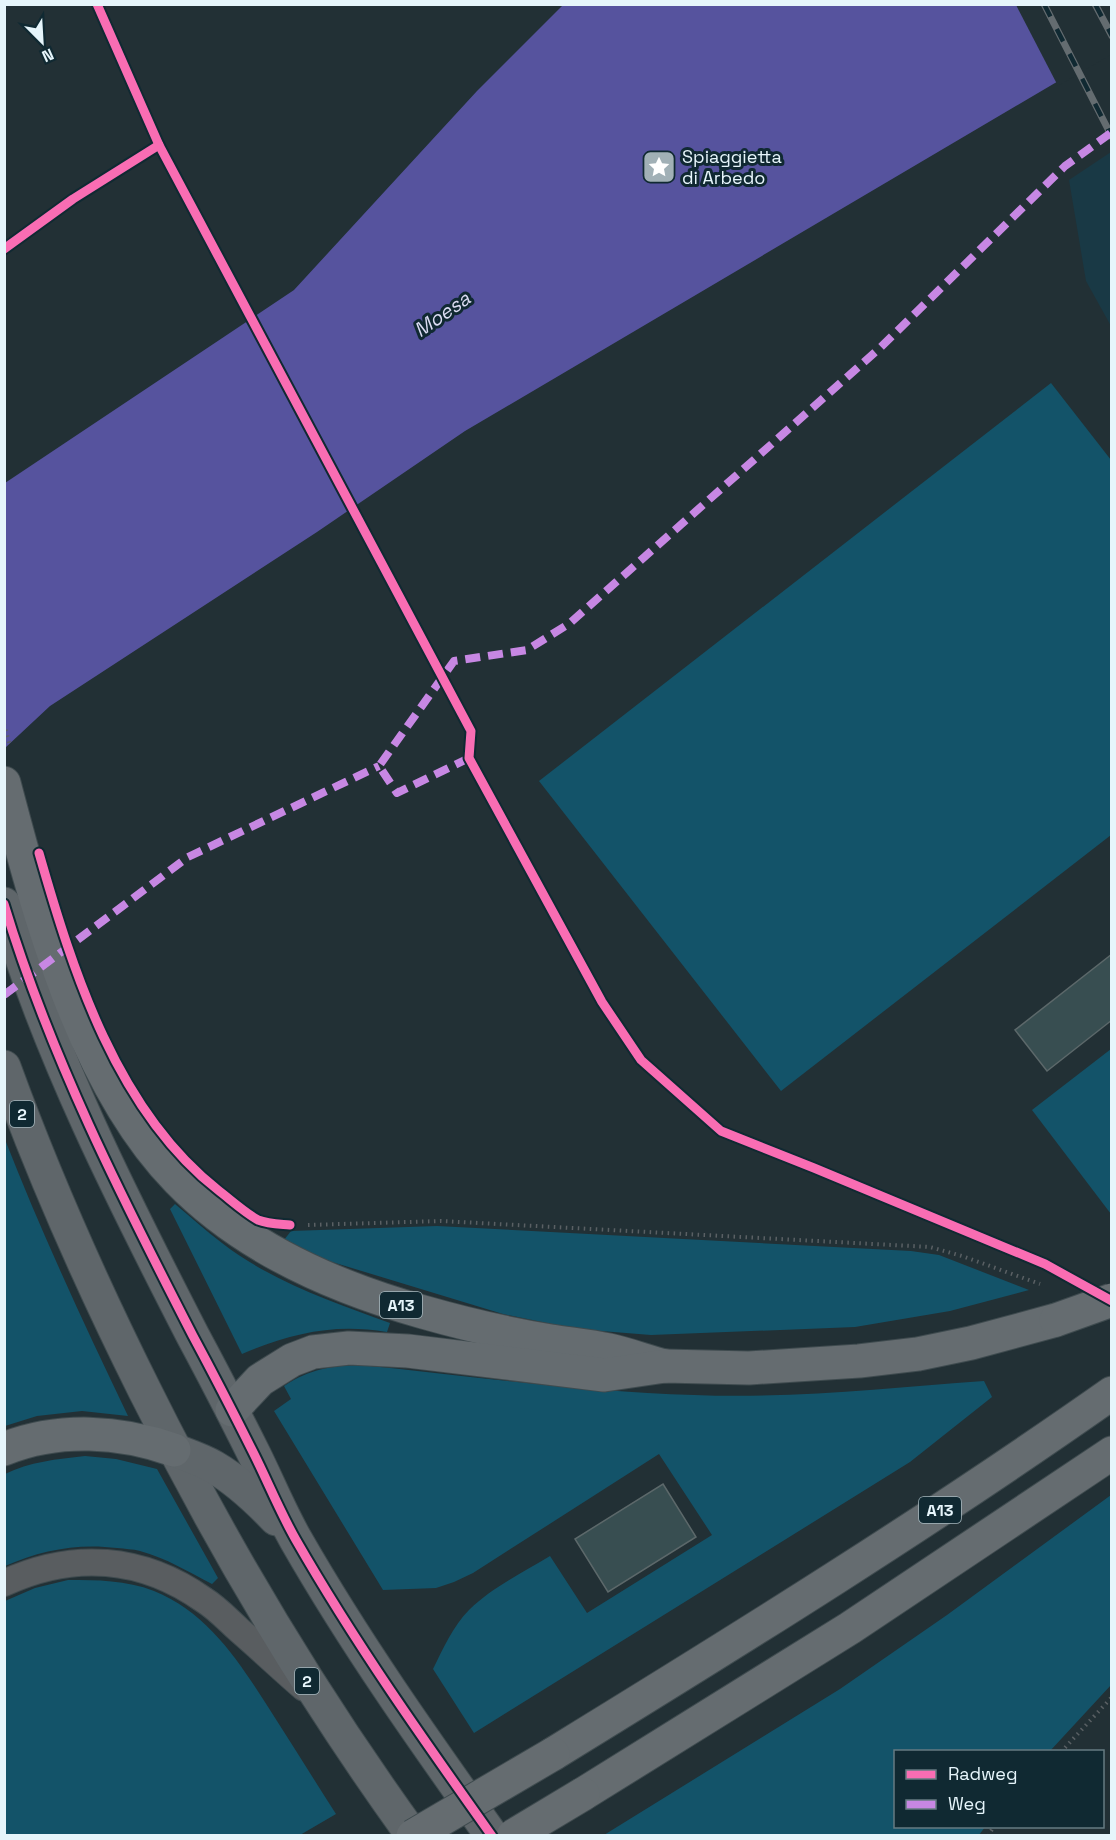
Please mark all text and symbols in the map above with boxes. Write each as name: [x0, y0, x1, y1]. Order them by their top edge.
north arrow: [12, 12, 72, 72]
text: N: [39, 43, 57, 67]
place label: Spiaggietta di Arbedo: [682, 145, 782, 189]
place icon: Spiaggietta di Arbedo: [641, 149, 677, 185]
water label: Moesa: [409, 285, 476, 343]
road number: 2: [10, 1101, 34, 1127]
road number: A13: [380, 1292, 422, 1318]
road number: A13: [919, 1497, 961, 1523]
road number: 2: [295, 1668, 319, 1694]
legend: [894, 1750, 1104, 1828]
text: Radweg: [948, 1762, 1018, 1785]
text: Weg: [948, 1792, 986, 1815]

